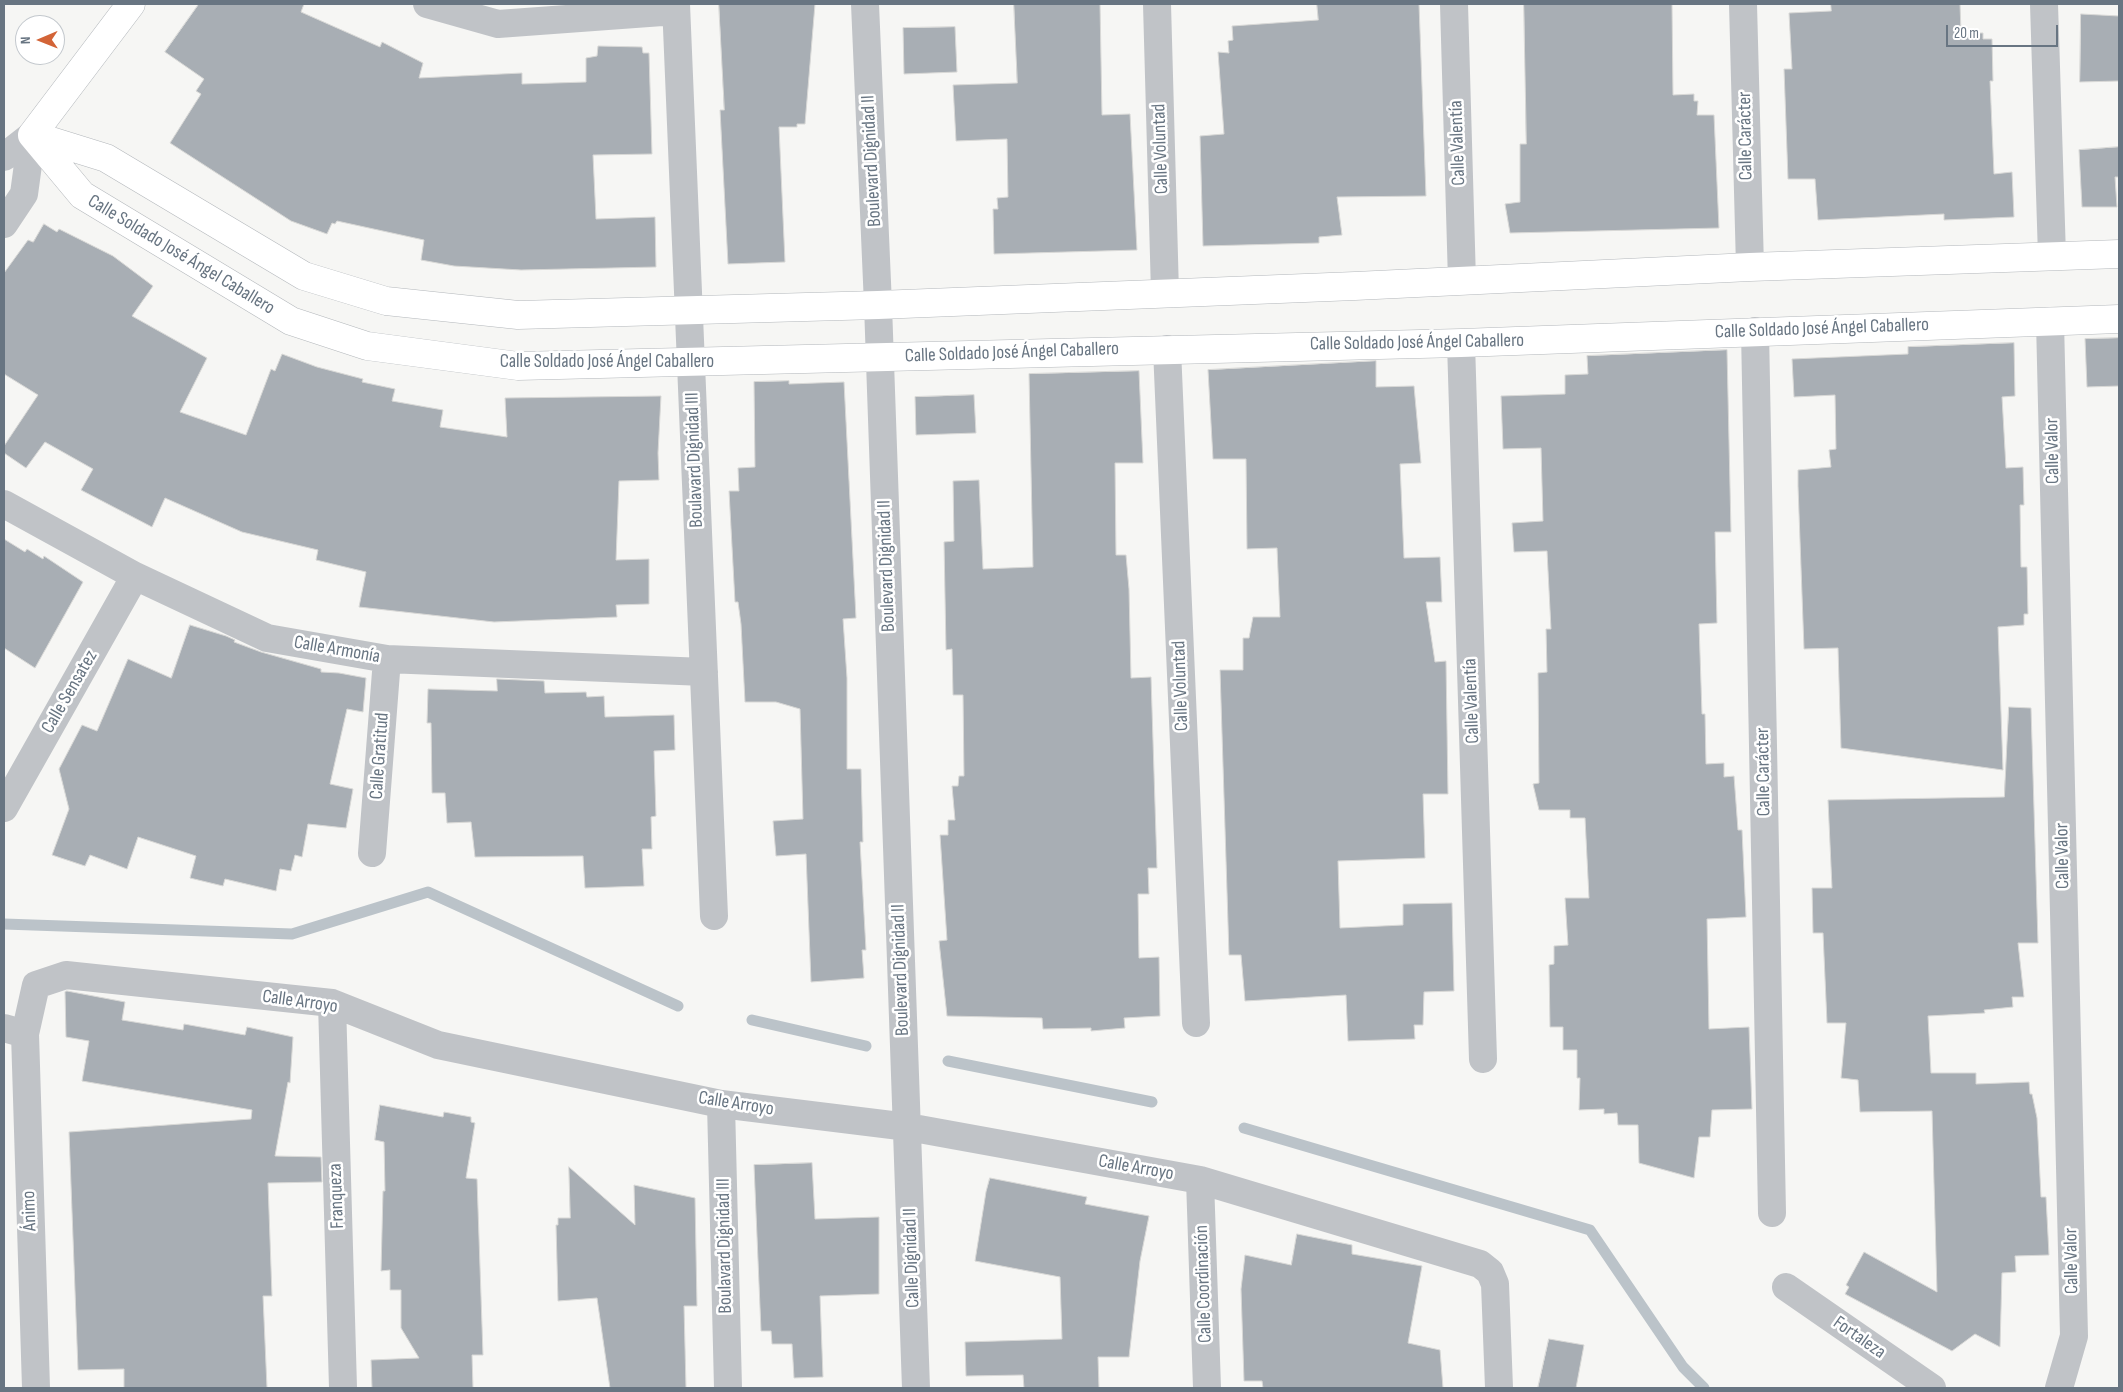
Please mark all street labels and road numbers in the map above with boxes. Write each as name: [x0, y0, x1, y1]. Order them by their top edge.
street label: Calle Carácter: [1734, 91, 1758, 181]
street label: Boulevard Dignidad II: [857, 95, 887, 227]
street label: Calle Valentía: [1445, 100, 1471, 186]
street label: Calle Voluntad: [1148, 103, 1174, 195]
street label: Calle Soldado José Ángel Caballero: [83, 190, 279, 320]
street label: Calle Soldado José Ángel Caballero: [1715, 314, 1929, 344]
street label: Calle Soldado José Ángel Caballero: [1310, 330, 1524, 356]
street label: Calle Soldado José Ángel Caballero: [905, 338, 1119, 368]
street label: Calle Soldado José Ángel Caballero: [500, 351, 714, 373]
street label: Boulavard Dignidad III: [681, 392, 709, 528]
street label: Calle Valor: [2041, 418, 2065, 484]
street label: Boulevard Dignidad II: [873, 500, 901, 632]
street label: Calle Armonía: [292, 631, 382, 669]
street label: Calle Voluntad: [1168, 640, 1194, 732]
street label: Calle Sensatez: [37, 646, 103, 738]
street label: Calle Valentía: [1459, 658, 1485, 744]
street label: Calle Gratitud: [366, 712, 394, 800]
street label: Calle Carácter: [1752, 727, 1776, 817]
street label: Calle Valor: [2051, 823, 2075, 889]
street label: Boulevard Dignidad II: [887, 904, 915, 1036]
street label: Calle Arroyo: [261, 985, 339, 1019]
street label: Calle Arroyo: [697, 1087, 775, 1121]
street label: Calle Arroyo: [1097, 1150, 1175, 1186]
street label: Franqueza: [324, 1163, 350, 1229]
street label: Boulavard Dignidad III: [712, 1178, 738, 1314]
street label: Ánimo: [18, 1190, 42, 1232]
street label: Calle Dignidad II: [899, 1208, 925, 1308]
street label: Calle Coordinación: [1191, 1225, 1217, 1343]
street label: Calle Valor: [2060, 1228, 2084, 1294]
street label: Fortaleza: [1828, 1312, 1890, 1364]

